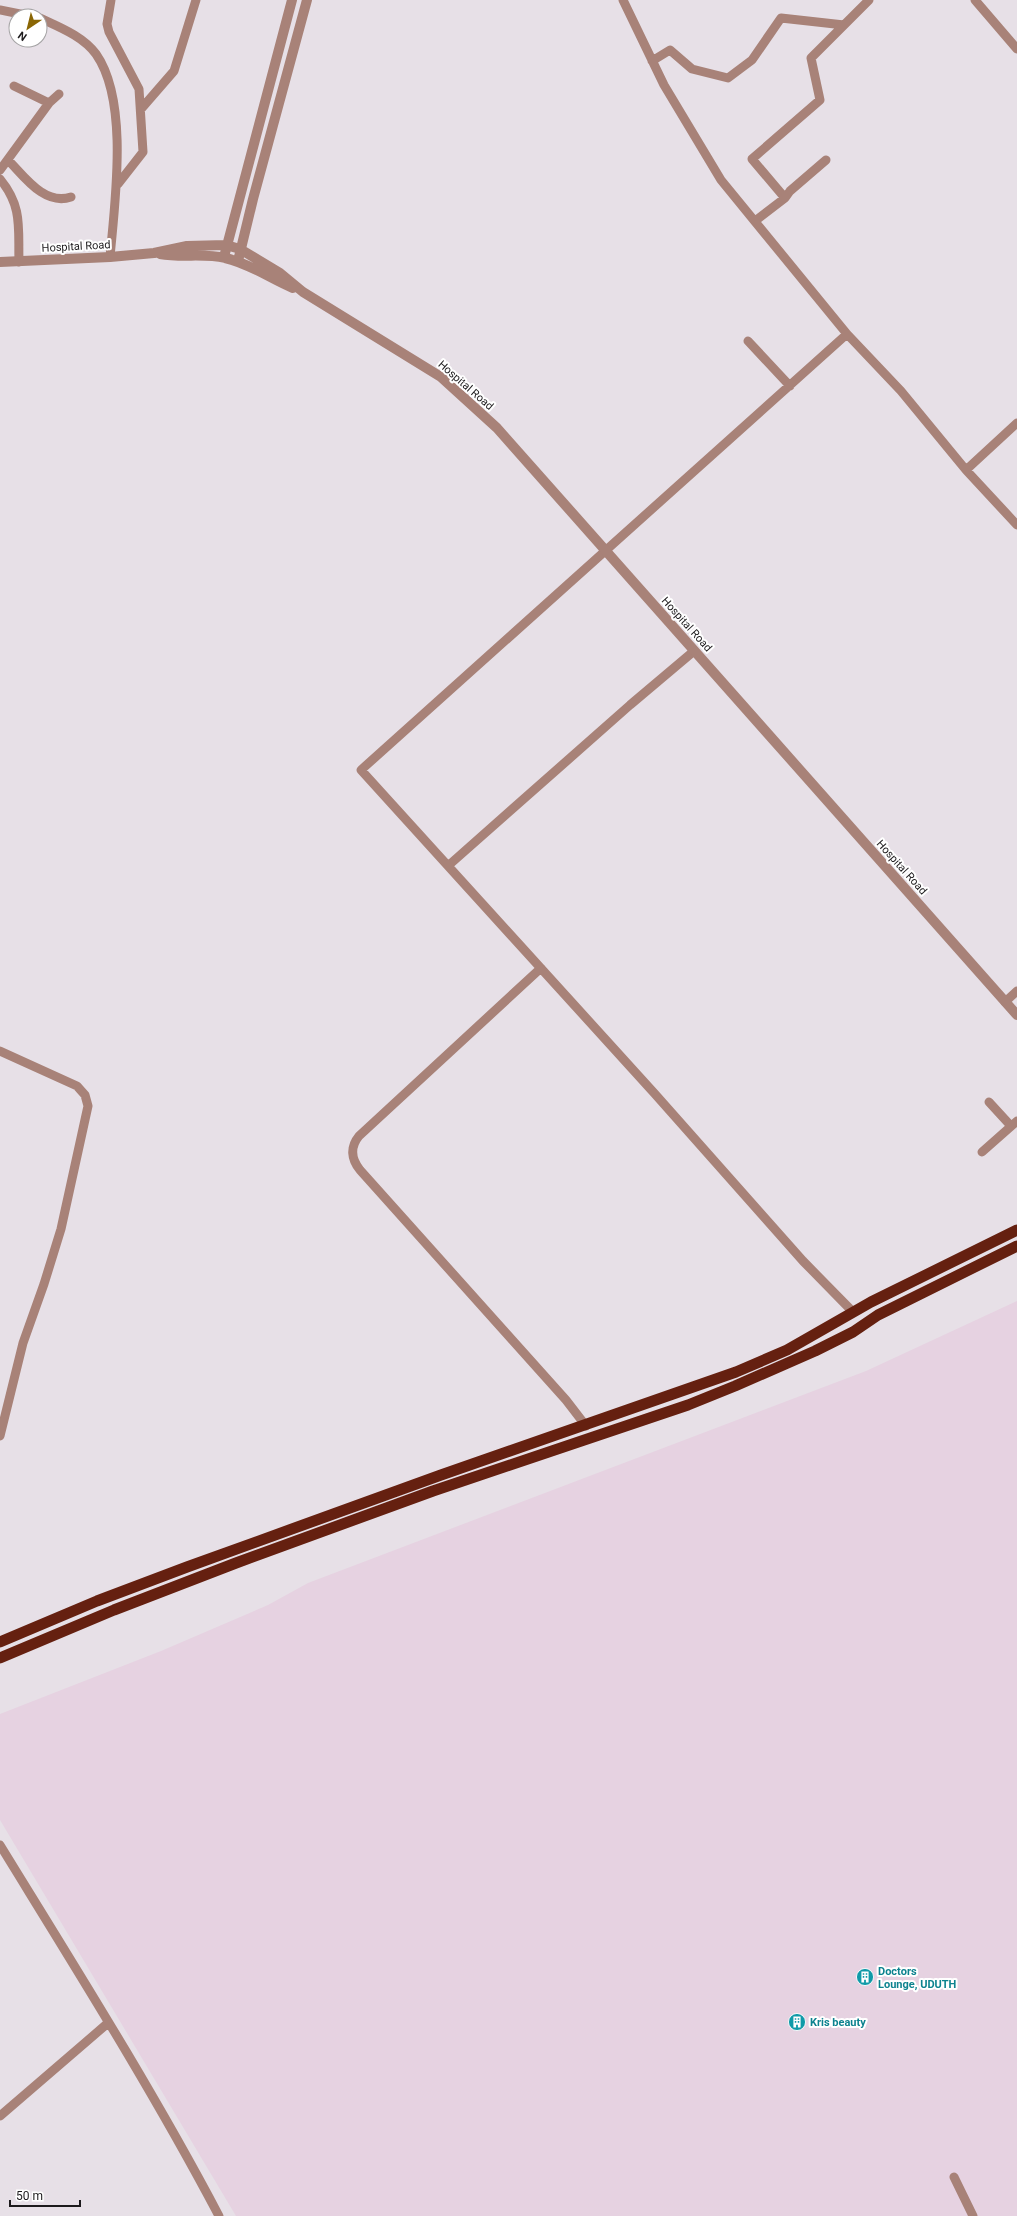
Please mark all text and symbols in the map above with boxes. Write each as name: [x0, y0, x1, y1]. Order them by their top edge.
north arrow: [8, 8, 48, 48]
text: N: [15, 28, 29, 43]
street label: Hospital Road: [41, 238, 111, 255]
street label: Hospital Road: [435, 358, 496, 413]
street label: Hospital Road: [659, 594, 715, 654]
street label: Hospital Road: [874, 837, 930, 897]
place label: Doctors Lounge, UDUTH: [878, 1965, 957, 1991]
building icon: Doctors Lounge, UDUTH: [855, 1967, 875, 1987]
building icon: Kris beauty: [787, 2012, 807, 2032]
place label: Kris beauty: [810, 2016, 866, 2029]
scale bar: [10, 2182, 80, 2208]
text: 50 m: [16, 2189, 43, 2203]

